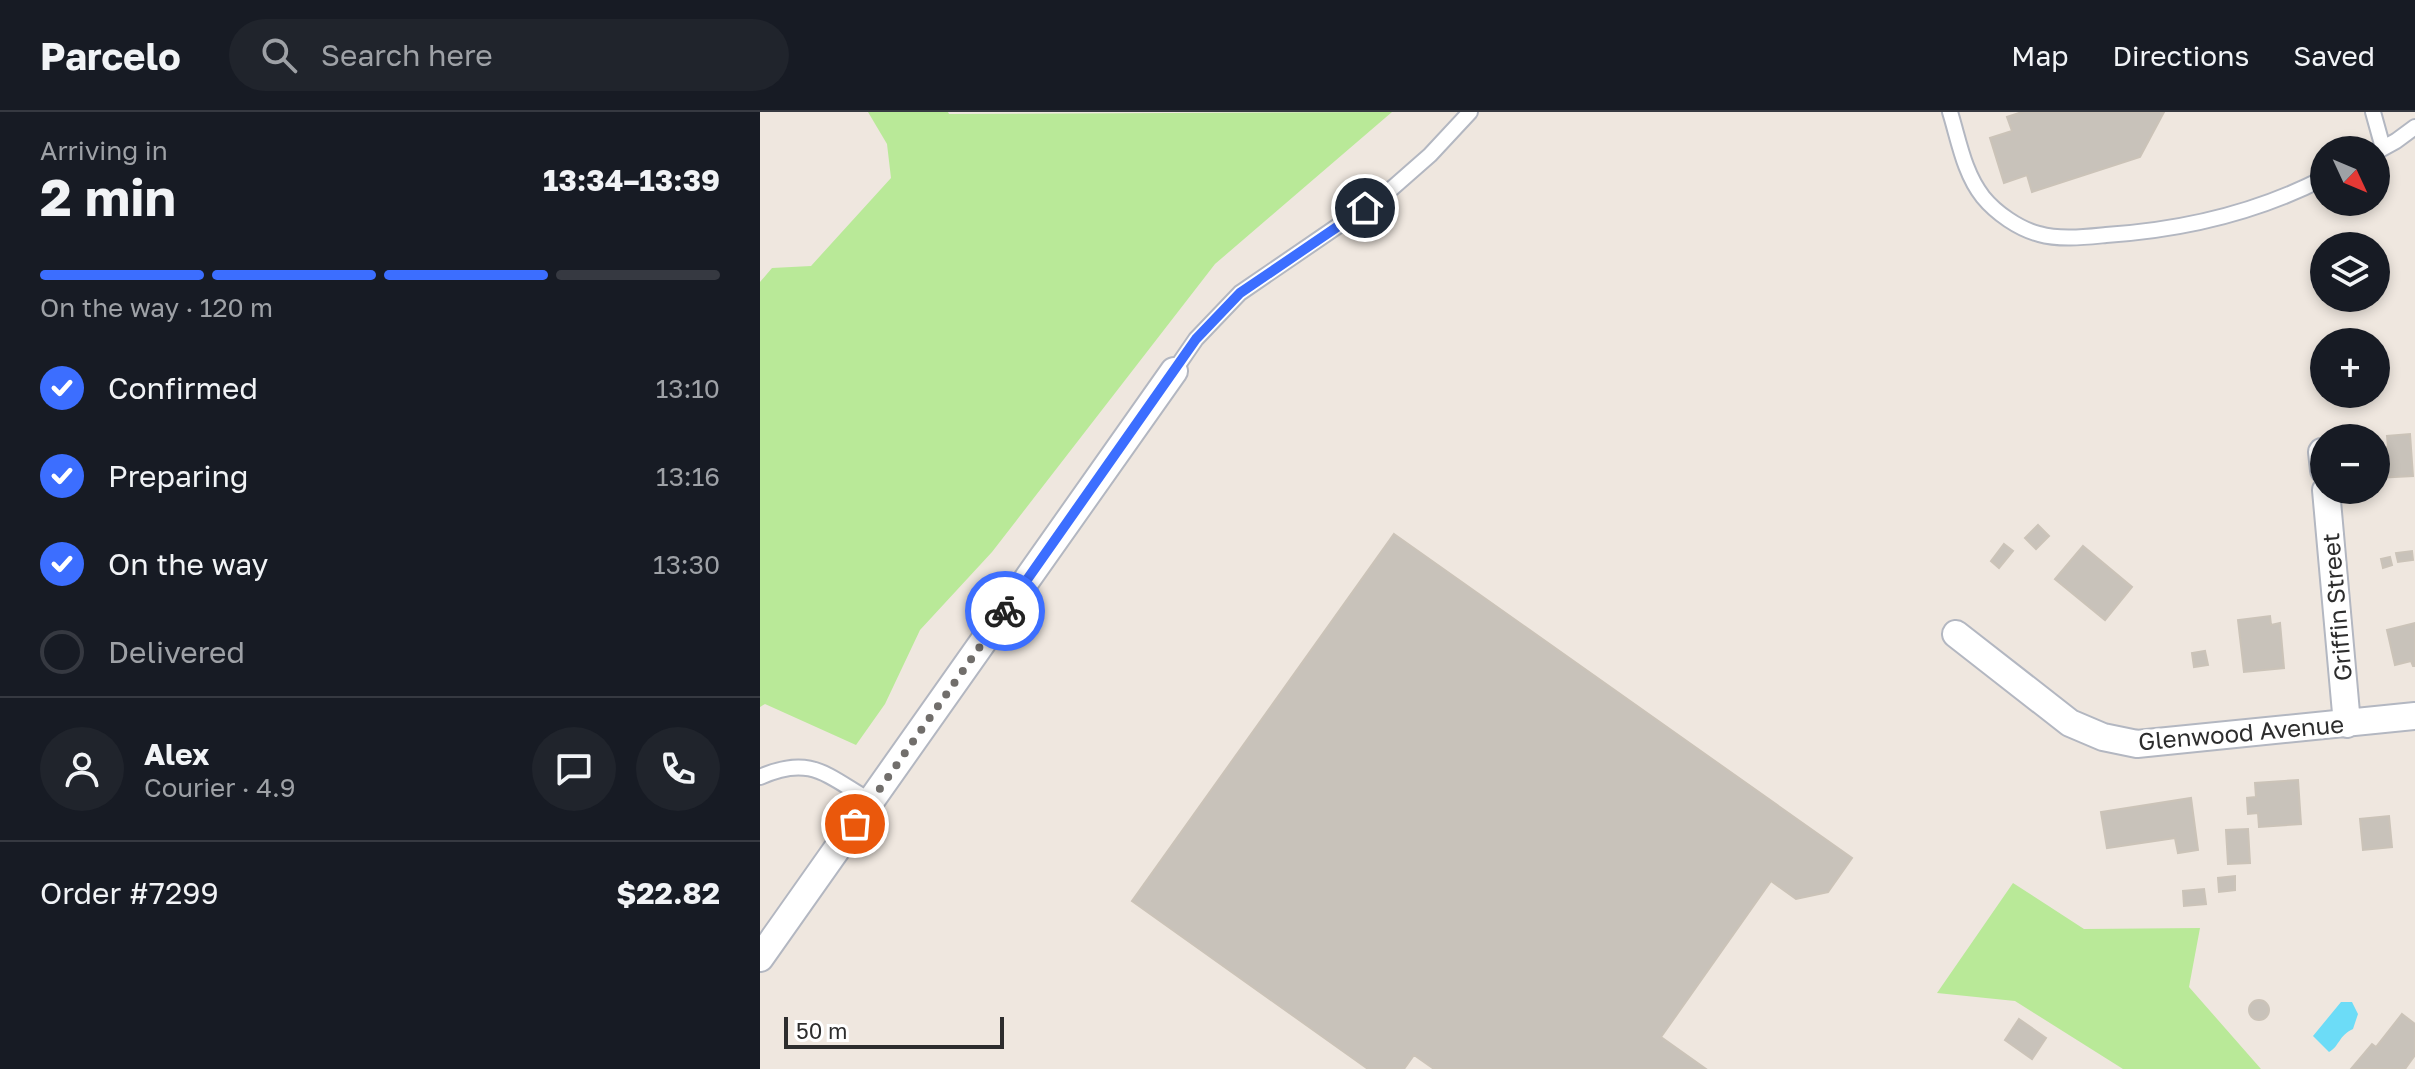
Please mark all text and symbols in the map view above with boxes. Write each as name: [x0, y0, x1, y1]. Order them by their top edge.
search box: [229, 19, 789, 91]
text: Parcelo: [40, 33, 181, 78]
icon: search: [257, 33, 301, 77]
text: Search here: [321, 37, 493, 73]
text: Map: [2011, 39, 2068, 72]
text: Directions: [2112, 39, 2249, 72]
text: Saved: [2293, 39, 2375, 72]
text: Arriving in: [40, 135, 168, 166]
north arrow: [2310, 136, 2390, 216]
map controls: [2310, 136, 2390, 504]
text: 13:34–13:39: [543, 162, 720, 198]
text: 2 min: [40, 165, 176, 227]
pin: [1331, 174, 1399, 242]
icon: home: [1343, 186, 1387, 230]
button: layers: [2310, 232, 2390, 312]
text: On the way · 120 m: [40, 292, 273, 323]
button: +: [2310, 328, 2390, 408]
icon: check: [40, 366, 84, 410]
text: Confirmed: [108, 370, 258, 406]
text: 13:10: [656, 373, 720, 404]
button: −: [2310, 424, 2390, 504]
icon: check: [40, 454, 84, 498]
text: Preparing: [108, 458, 249, 494]
text: 13:16: [656, 461, 720, 492]
street label: Griffin Street: [2315, 532, 2357, 682]
icon: check: [40, 542, 84, 586]
text: On the way: [108, 546, 268, 582]
text: 13:30: [653, 549, 720, 580]
courier: [965, 571, 1045, 651]
icon: bike: [983, 589, 1027, 633]
text: Delivered: [108, 634, 245, 670]
street label: Glenwood Avenue: [2137, 709, 2345, 755]
button: person: [40, 727, 124, 811]
button: chat: [532, 727, 616, 811]
button: phone: [636, 727, 720, 811]
text: Alex: [144, 736, 209, 772]
text: Courier · 4.9: [144, 772, 296, 803]
pin: [821, 790, 889, 858]
icon: bag: [833, 802, 877, 846]
text: Order #7299: [40, 875, 219, 911]
text: $22.82: [616, 875, 720, 911]
scale bar: [784, 1013, 1004, 1049]
text: 50 m: [796, 1017, 847, 1044]

